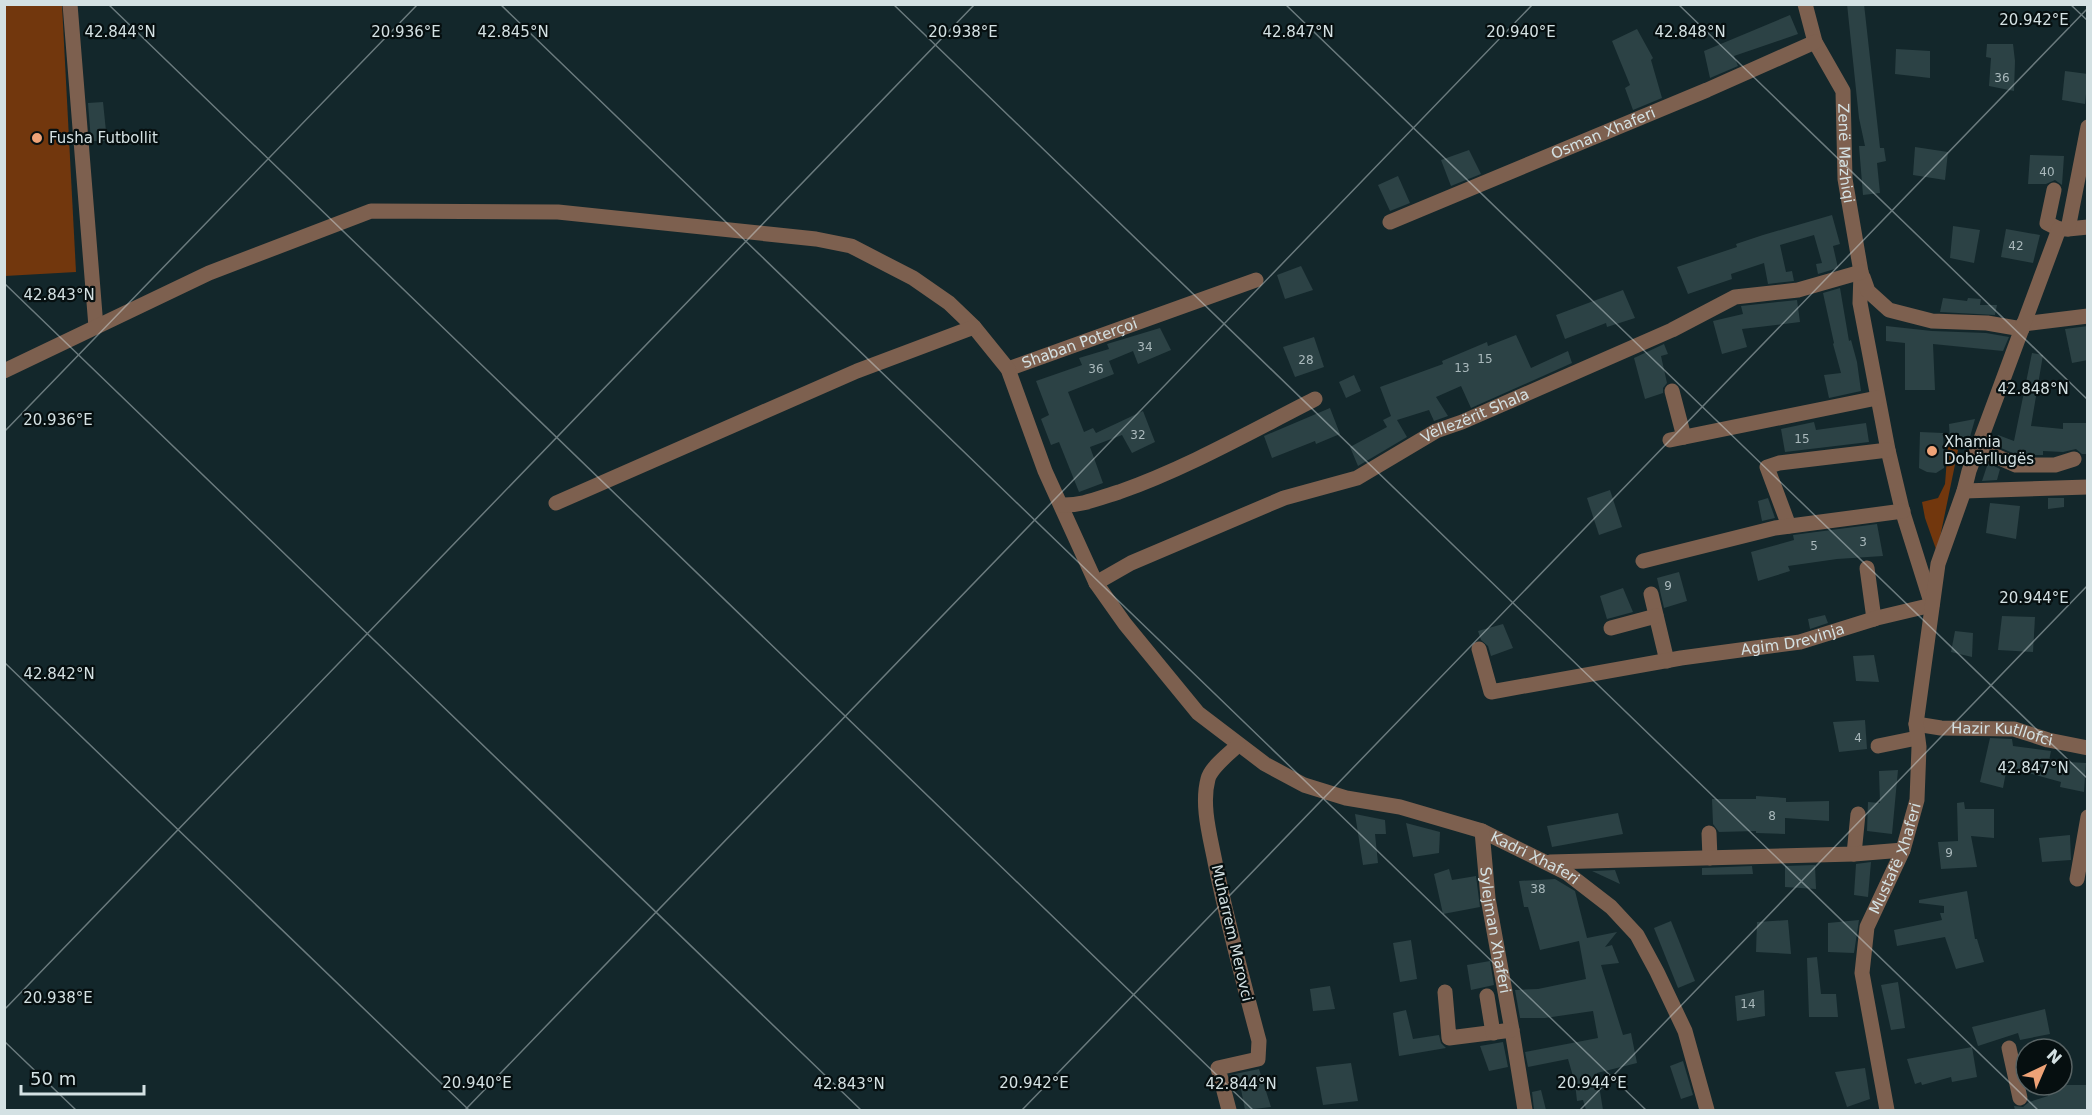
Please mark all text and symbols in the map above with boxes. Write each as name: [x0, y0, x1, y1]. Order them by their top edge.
text: 20.942°E: [1999, 11, 2069, 29]
text: 42.844°N: [84, 23, 156, 41]
text: 20.936°E: [371, 23, 441, 41]
text: 42.845°N: [477, 23, 549, 41]
text: 20.938°E: [928, 23, 998, 41]
text: 42.847°N: [1262, 23, 1334, 41]
text: 20.940°E: [1486, 23, 1556, 41]
text: 42.848°N: [1654, 23, 1726, 41]
house number: 36: [1994, 71, 2010, 85]
street label: Osman Xhaferi: [1548, 103, 1658, 163]
street label: Zenë Mazhiqi: [1834, 103, 1858, 205]
place label: Fusha Futbollit: [49, 129, 158, 147]
marker: Fusha Futbollit: [30, 131, 44, 145]
house number: 40: [2039, 165, 2055, 179]
house number: 42: [2008, 239, 2024, 253]
text: 42.843°N: [23, 286, 95, 304]
street label: Shaban Poterçoi: [1019, 314, 1140, 372]
house number: 34: [1137, 340, 1153, 354]
house number: 15: [1477, 352, 1493, 366]
house number: 28: [1298, 353, 1314, 367]
house number: 13: [1454, 361, 1470, 375]
house number: 36: [1088, 362, 1104, 376]
text: 42.848°N: [1997, 380, 2069, 398]
street label: Vëllezërit Shala: [1418, 385, 1532, 447]
text: 20.936°E: [23, 411, 93, 429]
house number: 32: [1130, 428, 1146, 442]
house number: 15: [1794, 432, 1810, 446]
place label: Xhamia Dobërllugës: [1944, 433, 2034, 468]
marker: Xhamia Dobërllugës: [1925, 444, 1939, 458]
house number: 3: [1859, 535, 1867, 549]
house number: 5: [1810, 539, 1818, 553]
house number: 9: [1664, 579, 1672, 593]
text: 20.944°E: [1999, 589, 2069, 607]
street label: Agim Drevinja: [1740, 620, 1847, 659]
text: 42.842°N: [23, 665, 95, 683]
street label: Hazir Kutllofci: [1951, 719, 2054, 750]
house number: 4: [1854, 731, 1862, 745]
text: 42.847°N: [1997, 759, 2069, 777]
street label: Mustafë Xhaferi: [1865, 801, 1925, 917]
house number: 8: [1768, 809, 1776, 823]
street label: Kadri Xhaferi: [1488, 828, 1583, 888]
house number: 9: [1945, 846, 1953, 860]
street label: Muharrem Merovci: [1207, 863, 1257, 1003]
street label: Sylejman Xhaferi: [1476, 866, 1514, 995]
house number: 38: [1530, 882, 1546, 896]
text: 20.938°E: [23, 989, 93, 1007]
house number: 14: [1740, 997, 1756, 1011]
north arrow: [2014, 1037, 2074, 1097]
text: N: [2043, 1045, 2065, 1068]
scale bar: [21, 1058, 144, 1096]
text: 50 m: [30, 1068, 76, 1089]
text: 20.940°E: [442, 1074, 512, 1092]
text: 20.942°E: [999, 1074, 1069, 1092]
text: 20.944°E: [1557, 1074, 1627, 1092]
text: 42.843°N: [813, 1075, 885, 1093]
text: 42.844°N: [1205, 1075, 1277, 1093]

